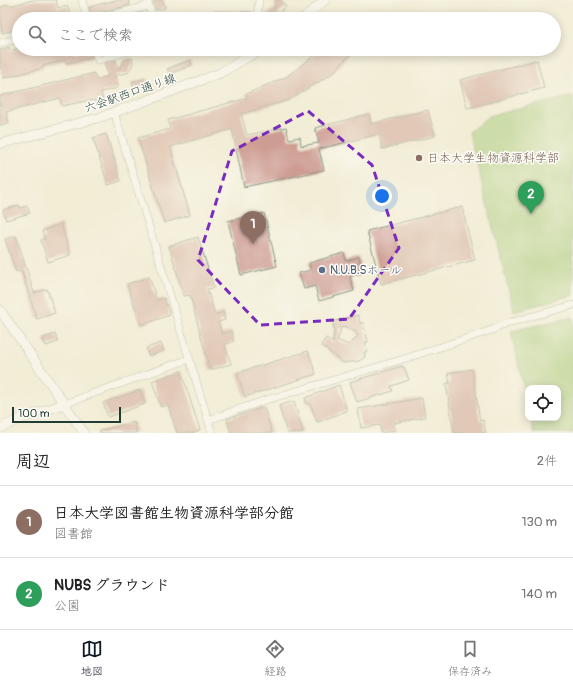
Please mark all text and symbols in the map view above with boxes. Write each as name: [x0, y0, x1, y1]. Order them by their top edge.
search box: [12, 12, 561, 56]
icon: search: [26, 23, 48, 45]
text: ここで検索: [58, 26, 133, 45]
street label: 六会駅西口通り線: [82, 71, 178, 116]
place label: 日本大学生物資源科学部: [427, 151, 559, 166]
marker: 日本大学生物資源科学部: [414, 153, 424, 163]
pin: 2: [518, 181, 544, 214]
your location: [372, 186, 392, 206]
pin: 1: [240, 211, 266, 244]
place label: N.U.B.Sホール: [330, 263, 402, 278]
marker: N.U.B.Sホール: [317, 265, 327, 275]
map controls: [525, 385, 561, 421]
button: locate: [525, 385, 561, 421]
scale bar: [12, 405, 121, 424]
text: 100 m: [18, 407, 49, 420]
text: 周辺: [16, 451, 50, 472]
text: 2件: [537, 453, 557, 469]
text: 日本大学図書館生物資源科学部分館: [54, 504, 294, 523]
text: 1: [26, 514, 32, 530]
text: 130 m: [521, 514, 557, 530]
text: 図書館: [54, 526, 93, 542]
text: NUBS グラウンド: [54, 576, 170, 595]
text: 2: [25, 586, 33, 602]
text: 140 m: [521, 586, 557, 602]
text: 公園: [54, 598, 80, 614]
tab: 地図: [81, 638, 103, 678]
tab: 経路: [264, 638, 286, 678]
tab: 保存済み: [448, 638, 492, 678]

